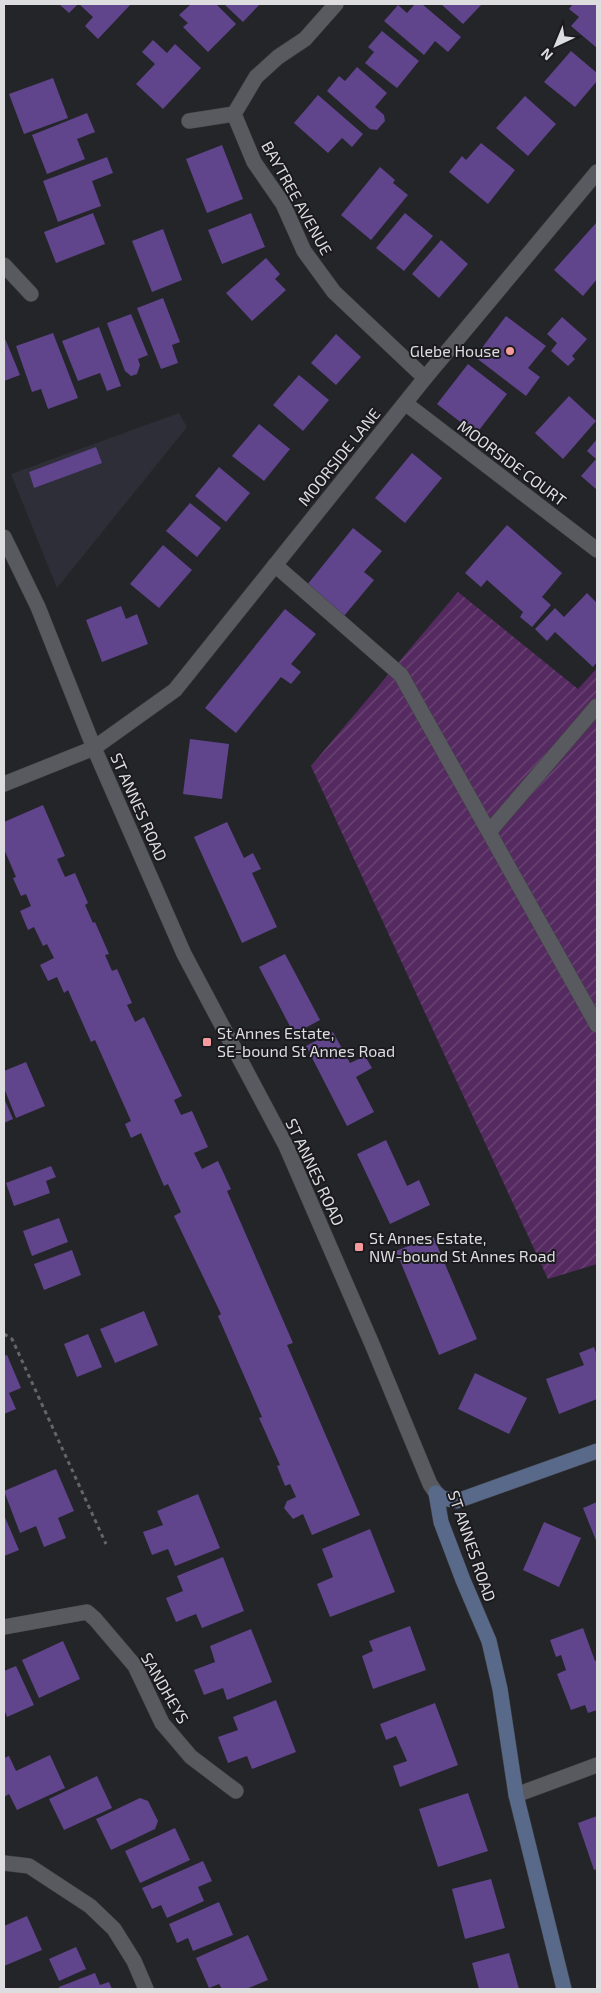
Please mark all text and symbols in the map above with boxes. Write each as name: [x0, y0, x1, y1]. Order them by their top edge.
north arrow: [531, 20, 581, 70]
text: N: [537, 45, 556, 64]
street label: BAYTREE AVENUE: [258, 137, 337, 258]
place label: Glebe House: [410, 341, 500, 360]
marker: Glebe House: [504, 345, 516, 357]
street label: MOORSIDE LANE: [293, 404, 384, 509]
street label: MOORSIDE COURT: [454, 416, 570, 510]
street label: ST ANNES ROAD: [107, 750, 172, 864]
place label: St Annes Estate, SE-bound St Annes Road: [217, 1023, 395, 1060]
marker: St Annes Estate, SE-bound St Annes Road: [201, 1036, 213, 1048]
street label: ST ANNES ROAD: [282, 1115, 349, 1228]
place label: St Annes Estate, NW-bound St Annes Road: [369, 1228, 556, 1265]
marker: St Annes Estate, NW-bound St Annes Road: [353, 1241, 365, 1253]
street label: ST ANNES ROAD: [445, 1488, 500, 1604]
street label: SANDHEYS: [138, 1649, 193, 1727]

